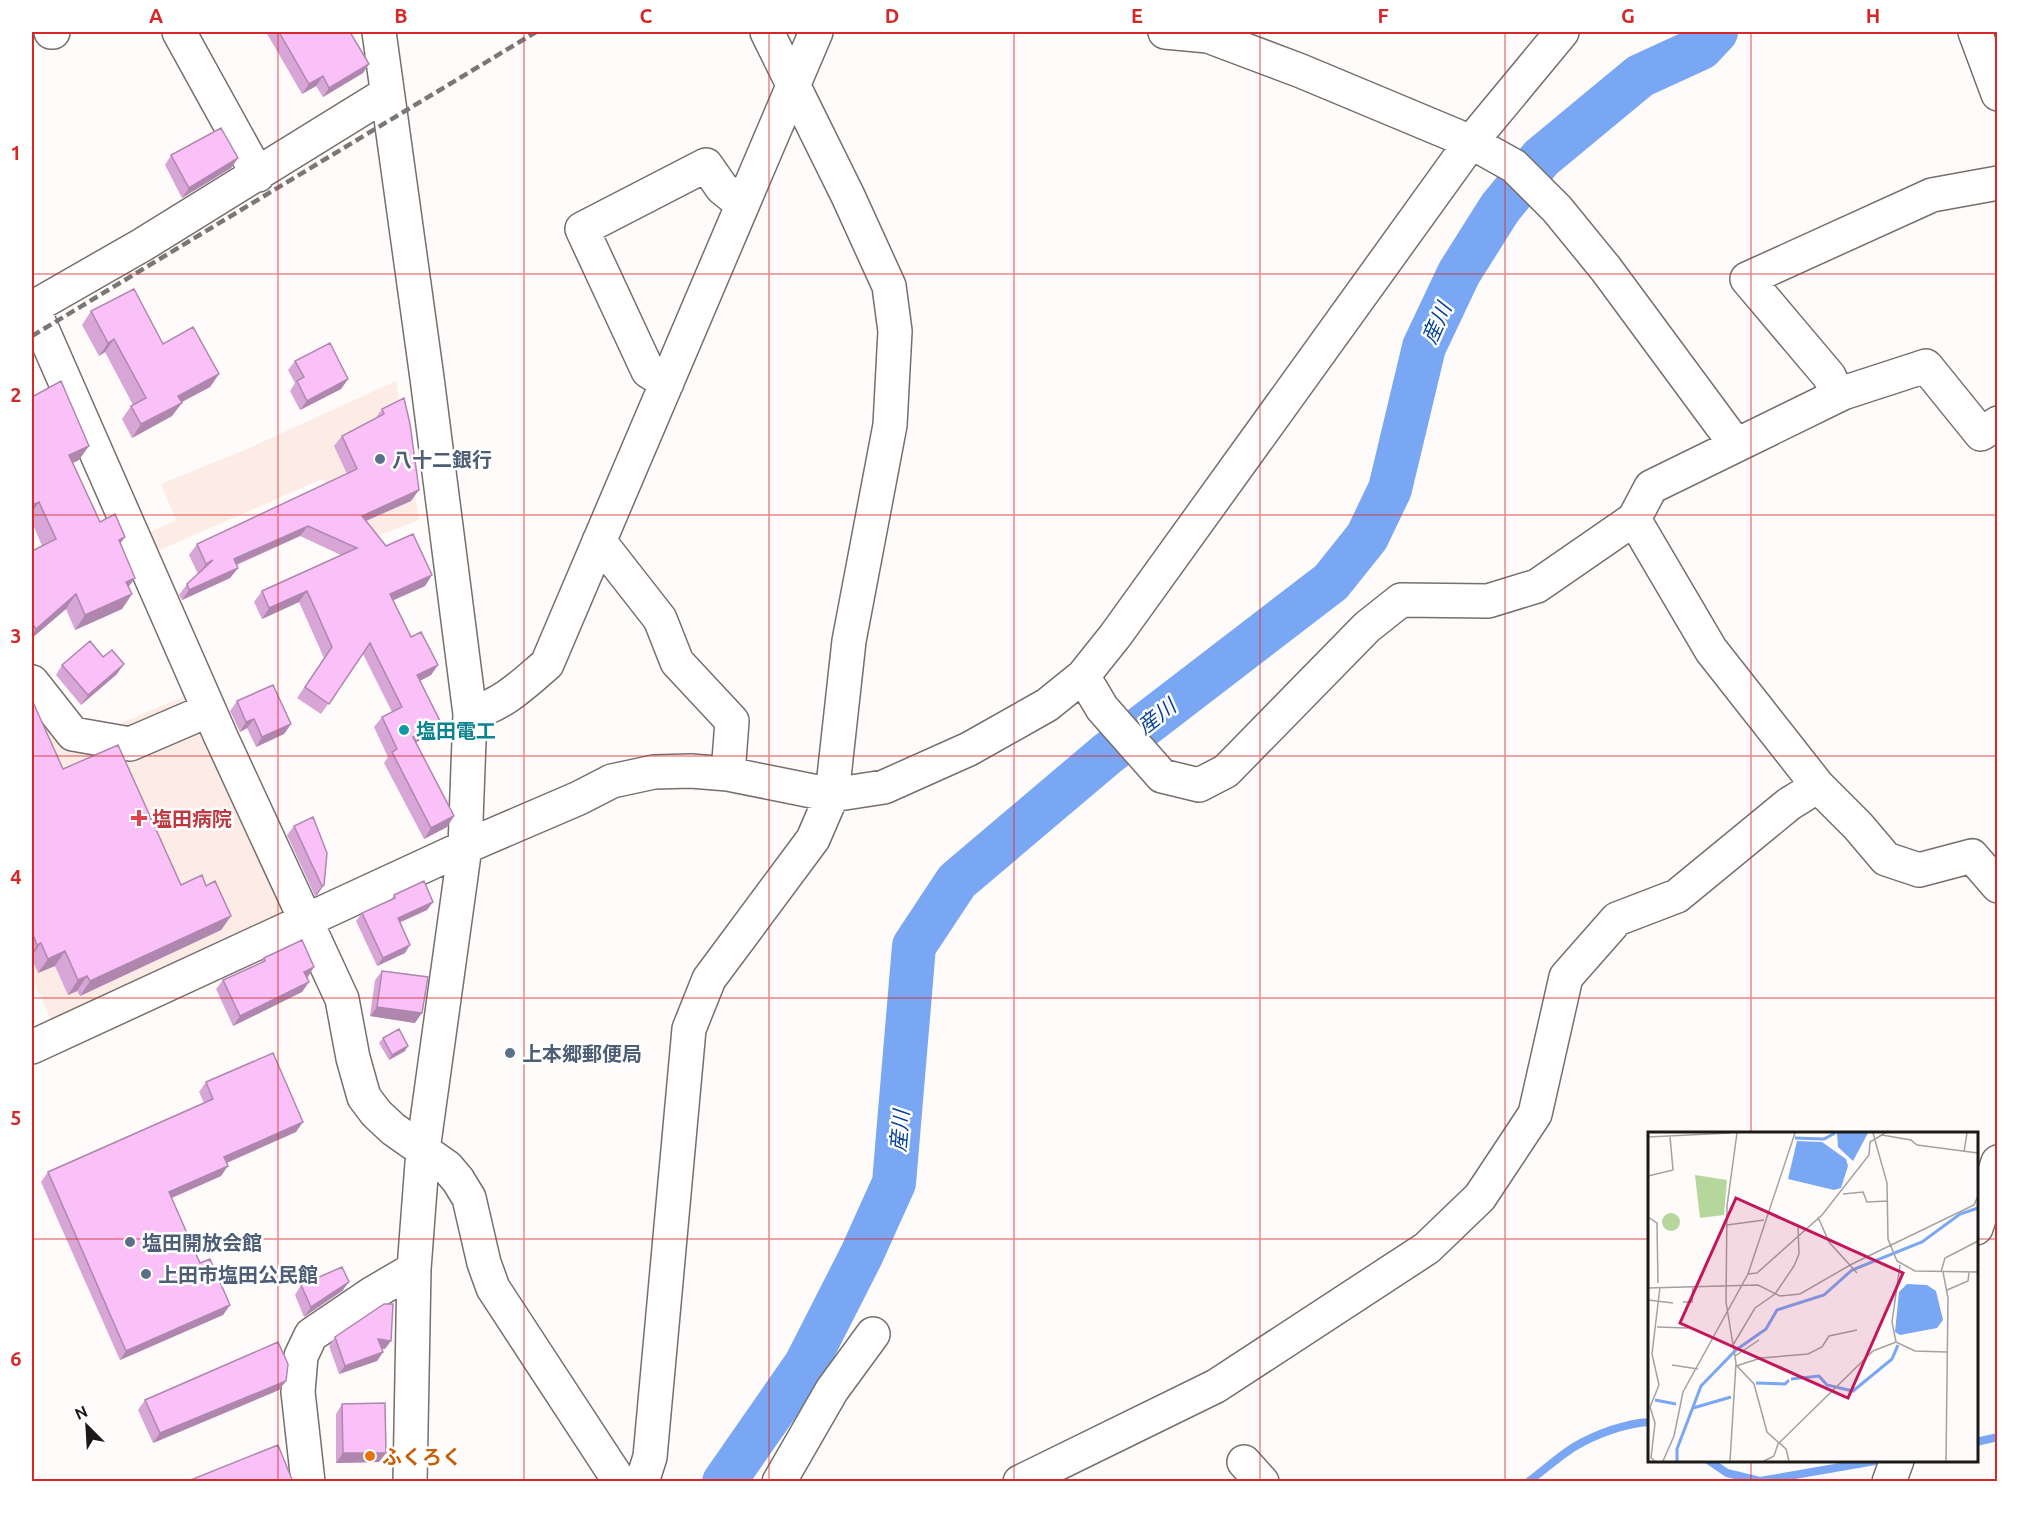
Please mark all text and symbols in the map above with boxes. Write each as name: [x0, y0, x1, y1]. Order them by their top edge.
text: A: [149, 4, 163, 27]
text: B: [394, 4, 408, 27]
text: C: [640, 4, 653, 27]
text: D: [885, 4, 899, 27]
text: E: [1131, 4, 1143, 27]
text: F: [1377, 4, 1389, 27]
text: G: [1621, 4, 1635, 27]
text: H: [1866, 4, 1880, 27]
text: 1: [10, 141, 22, 164]
water label: 産川: [1416, 297, 1456, 347]
text: 2: [10, 383, 22, 406]
place label: 八十二銀行: [392, 448, 492, 471]
marker: 八十二銀行: [373, 452, 387, 466]
text: 3: [10, 624, 22, 647]
water label: 産川: [1132, 692, 1182, 738]
place label: 塩田電工: [416, 719, 496, 742]
marker: 塩田電工: [397, 723, 411, 737]
place label: 塩田病院: [152, 807, 232, 830]
marker: 塩田病院: [130, 809, 148, 827]
text: 4: [10, 865, 22, 888]
place label: 上本郷郵便局: [522, 1042, 642, 1065]
marker: 上本郷郵便局: [503, 1046, 517, 1060]
text: 5: [10, 1106, 22, 1129]
water label: 産川: [885, 1107, 913, 1153]
inset map: [1648, 1132, 1978, 1462]
place label: 塩田開放会館: [142, 1231, 262, 1254]
marker: 塩田開放会館: [123, 1235, 137, 1249]
place label: 上田市塩田公民館: [158, 1263, 318, 1286]
marker: 上田市塩田公民館: [139, 1267, 153, 1281]
text: 6: [10, 1347, 22, 1370]
north arrow: [57, 1396, 117, 1456]
text: N: [72, 1402, 90, 1423]
place label: ふくろく: [382, 1445, 462, 1468]
marker: ふくろく: [363, 1449, 377, 1463]

